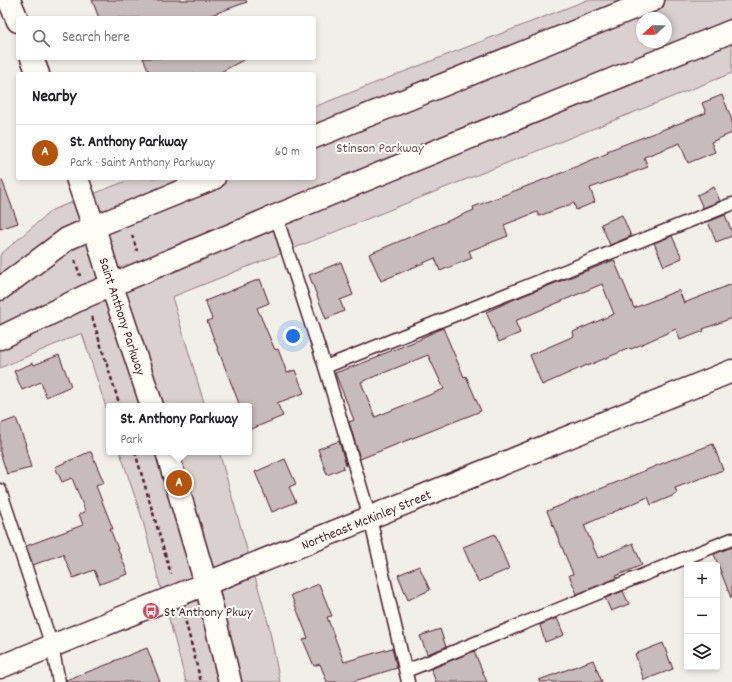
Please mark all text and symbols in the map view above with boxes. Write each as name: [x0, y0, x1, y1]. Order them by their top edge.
north arrow: [636, 12, 672, 48]
search box: [16, 16, 316, 60]
icon: search: [30, 27, 52, 49]
text: Search here: [62, 27, 130, 49]
text: Nearby: [32, 86, 76, 110]
text: St. Anthony Parkway: [70, 132, 187, 154]
park label: Stinson Parkway: [336, 139, 424, 159]
text: A: [41, 143, 49, 162]
text: 60 m: [275, 143, 300, 162]
text: Park · Saint Anthony Parkway: [70, 154, 215, 173]
street label: Saint Anthony Parkway: [93, 255, 150, 378]
your location: [283, 326, 303, 346]
popup: [106, 403, 252, 455]
text: St. Anthony Parkway: [120, 409, 238, 431]
text: Park: [120, 431, 143, 450]
pin: A: [166, 468, 192, 498]
street label: Northeast McKinley Street: [299, 486, 435, 556]
map controls: [684, 562, 720, 670]
button: +: [684, 562, 720, 598]
button: −: [684, 598, 720, 634]
bus stop icon: St Anthony Pkwy: [141, 601, 161, 621]
place label: St Anthony Pkwy: [164, 603, 253, 623]
button: layers: [684, 634, 720, 670]

